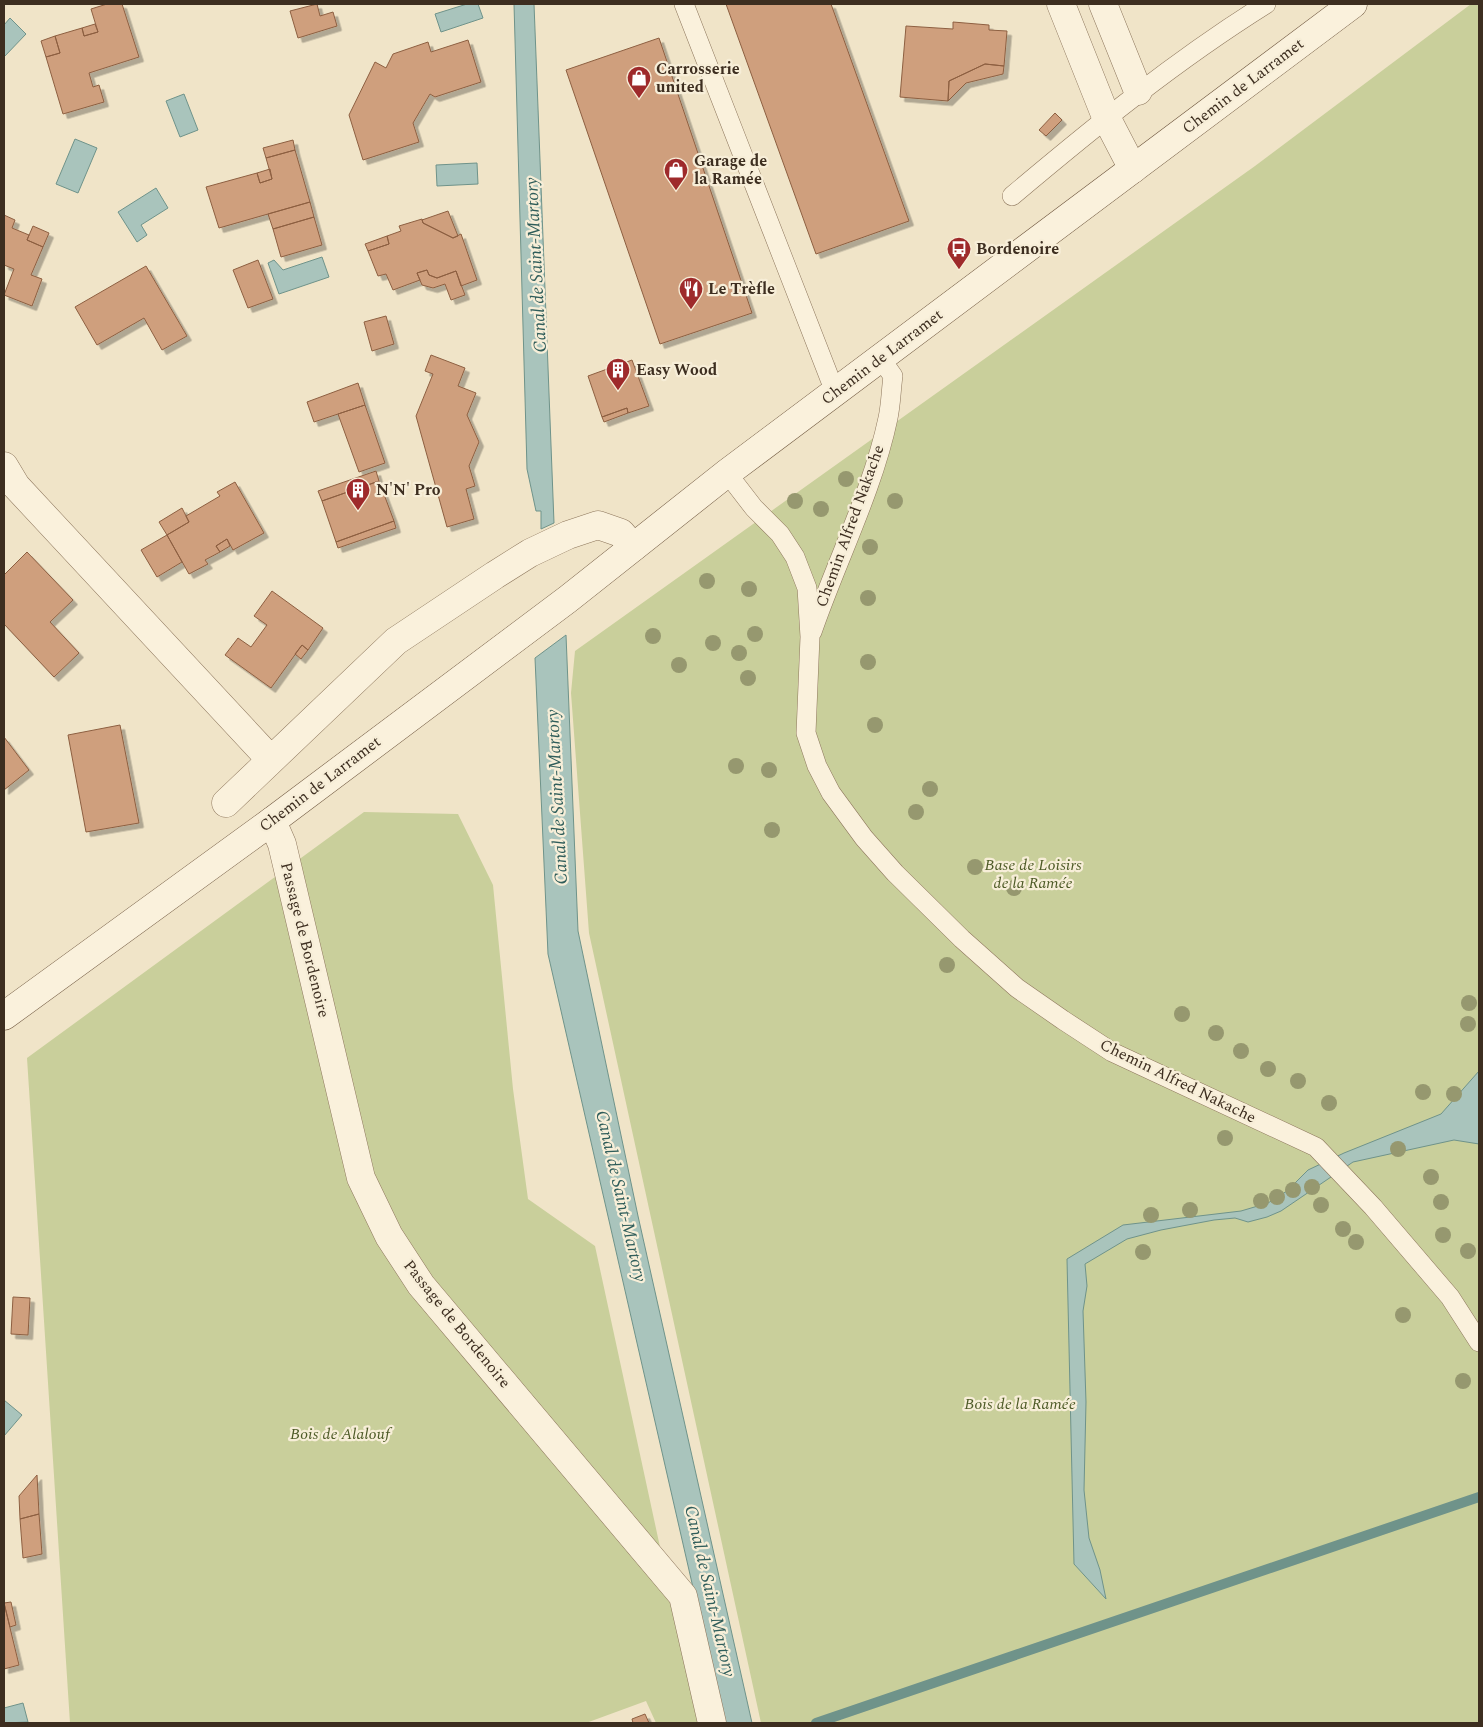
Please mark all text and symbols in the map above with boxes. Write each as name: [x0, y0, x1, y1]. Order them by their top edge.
street label: Chemin de Larramet: [1177, 32, 1309, 140]
place label: Carrosserie united: [656, 57, 740, 99]
shop icon: Carrosserie united: [626, 65, 652, 99]
place label: Garage de la Ramée: [694, 149, 767, 191]
shop icon: Garage de la Ramée: [663, 157, 689, 191]
water label: Canal de Saint-Martory: [518, 177, 554, 353]
bus stop icon: Bordenoire: [946, 236, 972, 270]
place label: Bordenoire: [976, 237, 1059, 261]
restaurant icon: Le Trèfle: [678, 276, 704, 310]
place label: Le Trèfle: [708, 277, 775, 301]
street label: Chemin de Larramet: [816, 303, 948, 411]
building icon: Easy Wood: [605, 357, 631, 391]
place label: Easy Wood: [636, 358, 717, 382]
street label: Chemin Alfred Nakache: [809, 441, 891, 611]
building icon: N'N' Pro: [345, 477, 371, 511]
place label: N'N' Pro: [376, 478, 441, 502]
water label: Canal de Saint-Martory: [539, 709, 575, 885]
street label: Chemin de Larramet: [254, 730, 386, 838]
park label: Base de Loisirs de la Ramée: [984, 853, 1082, 895]
street label: Passage de Bordenoire: [274, 860, 336, 1020]
street label: Chemin Alfred Nakache: [1096, 1033, 1260, 1129]
water label: Canal de Saint-Martory: [588, 1108, 654, 1284]
street label: Passage de Bordenoire: [397, 1254, 517, 1394]
park label: Bois de la Ramée: [964, 1392, 1076, 1416]
park label: Bois de Alalouf: [290, 1422, 393, 1446]
water label: Canal de Saint-Martory: [677, 1503, 743, 1679]

